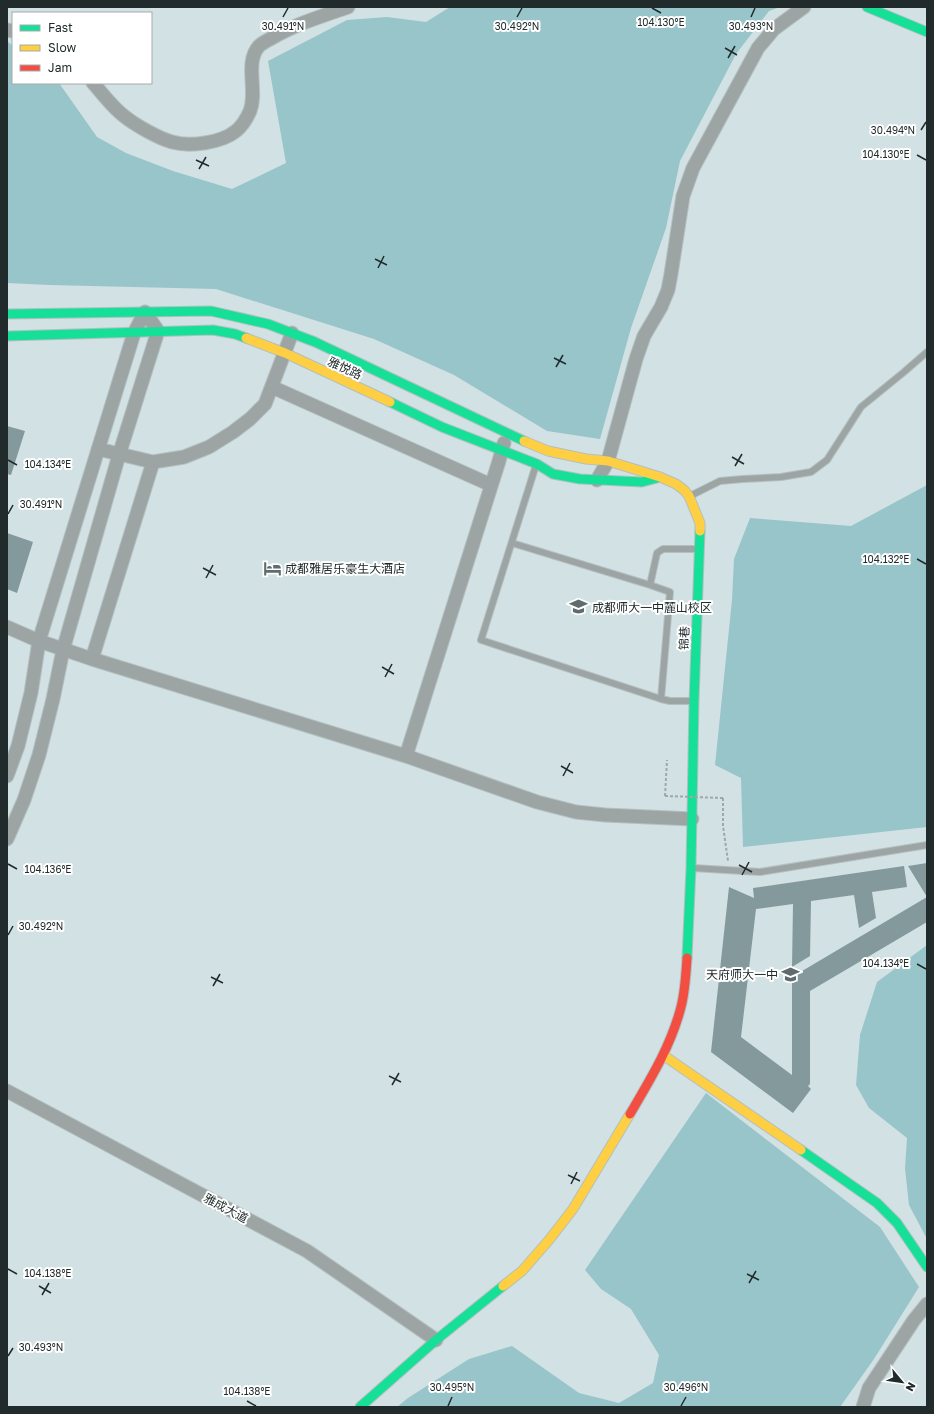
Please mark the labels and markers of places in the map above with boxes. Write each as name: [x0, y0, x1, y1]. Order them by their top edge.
hotel icon: 成都雅居乐豪生大酒店: [262, 558, 282, 578]
place label: 成都雅居乐豪生大酒店: [285, 561, 405, 576]
school or university icon: 成都师大一中麓山校区: [569, 597, 589, 617]
place label: 成都师大一中麓山校区: [592, 600, 712, 615]
school or university icon: 天府师大一中: [781, 964, 801, 984]
place label: 天府师大一中: [706, 967, 778, 982]

